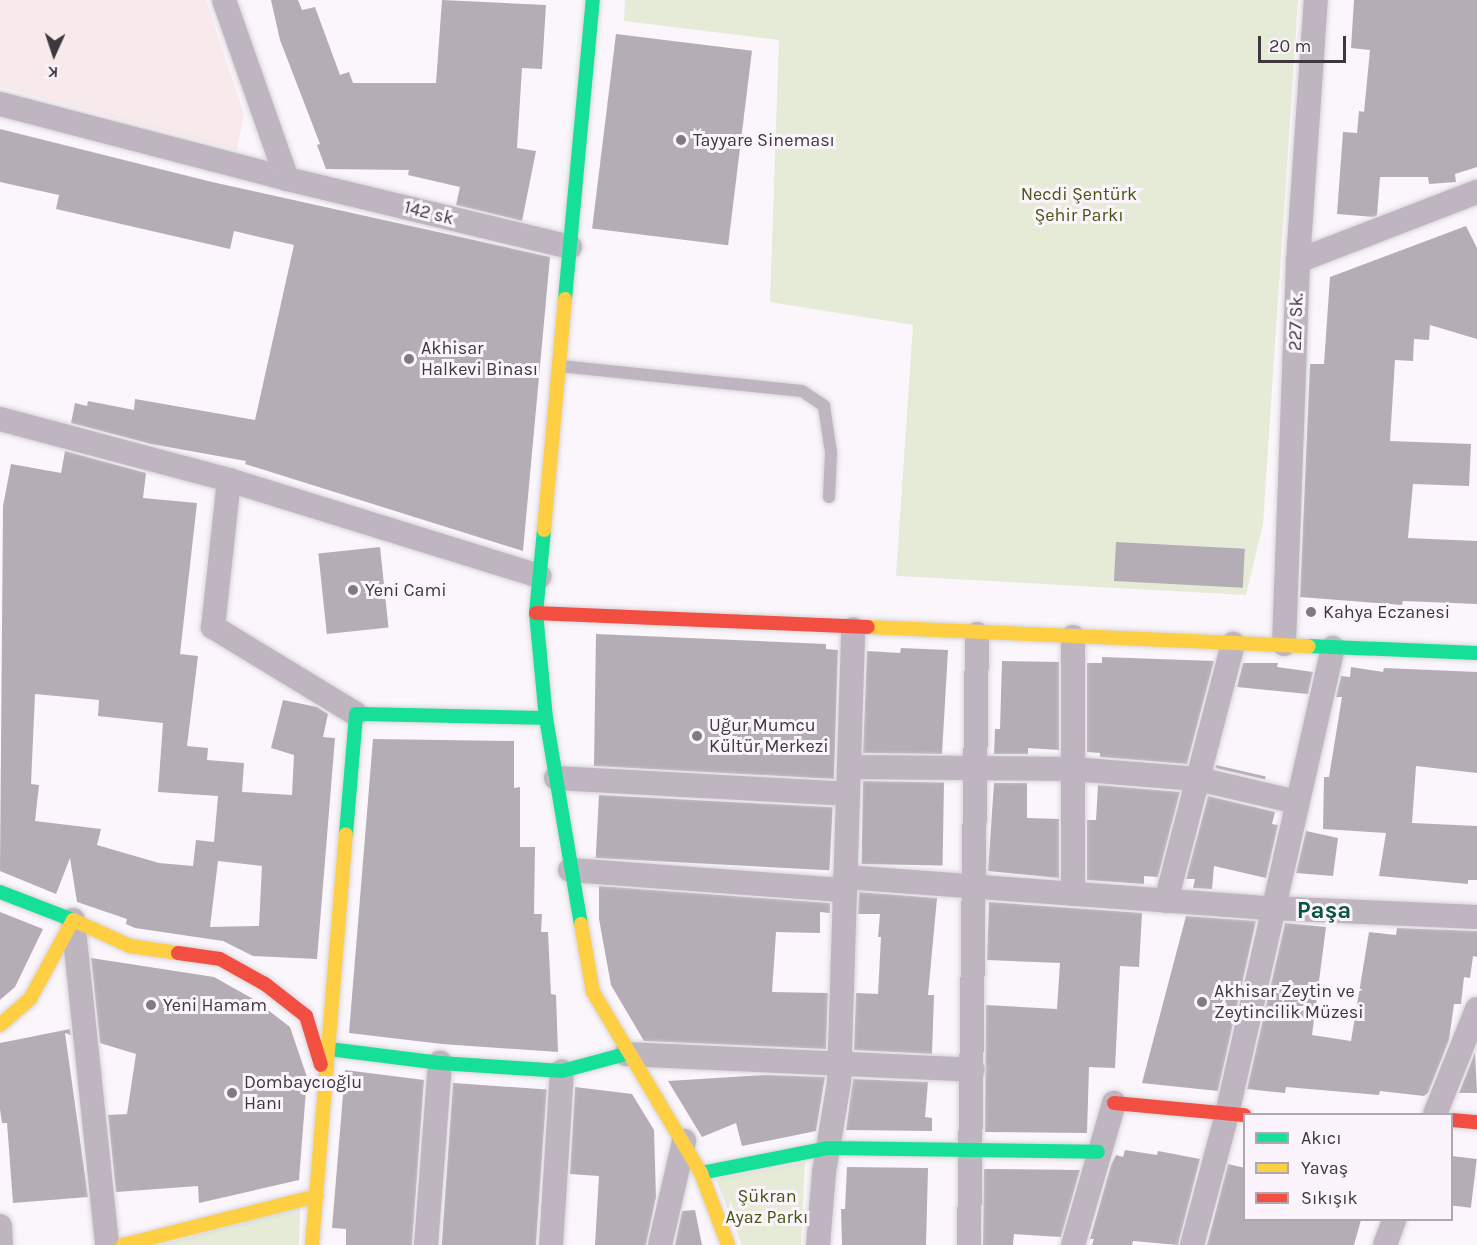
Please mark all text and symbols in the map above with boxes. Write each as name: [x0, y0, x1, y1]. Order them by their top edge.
north arrow: [24, 24, 84, 84]
scale bar: [1261, 24, 1350, 62]
text: 20 m: [1269, 35, 1311, 57]
text: K: [47, 63, 59, 82]
place label: Tayyare Sineması: [693, 129, 835, 151]
marker: Tayyare Sineması: [674, 133, 688, 147]
park label: Necdi Şentürk Şehir Parkı: [1021, 184, 1137, 226]
street label: 142 sk: [402, 196, 456, 230]
street label: 227 Sk.: [1284, 293, 1308, 351]
place label: Akhisar Halkevi Binası: [421, 338, 538, 380]
marker: Akhisar Halkevi Binası: [402, 352, 416, 366]
place label: Yeni Cami: [365, 579, 447, 601]
marker: Yeni Cami: [346, 583, 360, 597]
place label: Kahya Eczanesi: [1323, 601, 1450, 623]
marker: Kahya Eczanesi: [1304, 605, 1318, 619]
place label: Uğur Mumcu Kültür Merkezi: [709, 715, 829, 758]
marker: Uğur Mumcu Kültür Merkezi: [690, 729, 704, 743]
district label: Paşa: [1297, 897, 1351, 925]
place label: Akhisar Zeytin ve Zeytincilik Müzesi: [1214, 981, 1363, 1024]
place label: Yeni Hamam: [163, 994, 267, 1016]
marker: Akhisar Zeytin ve Zeytincilik Müzesi: [1195, 995, 1209, 1009]
marker: Yeni Hamam: [144, 998, 158, 1012]
place label: Dombaycıoğlu Hanı: [244, 1072, 362, 1114]
marker: Dombaycıoğlu Hanı: [225, 1086, 239, 1100]
legend: [1243, 1113, 1453, 1221]
text: Akıcı: [1301, 1127, 1342, 1149]
text: Yavaş: [1301, 1157, 1348, 1179]
park label: Şükran Ayaz Parkı: [726, 1186, 808, 1228]
text: Sıkışık: [1301, 1187, 1358, 1209]

